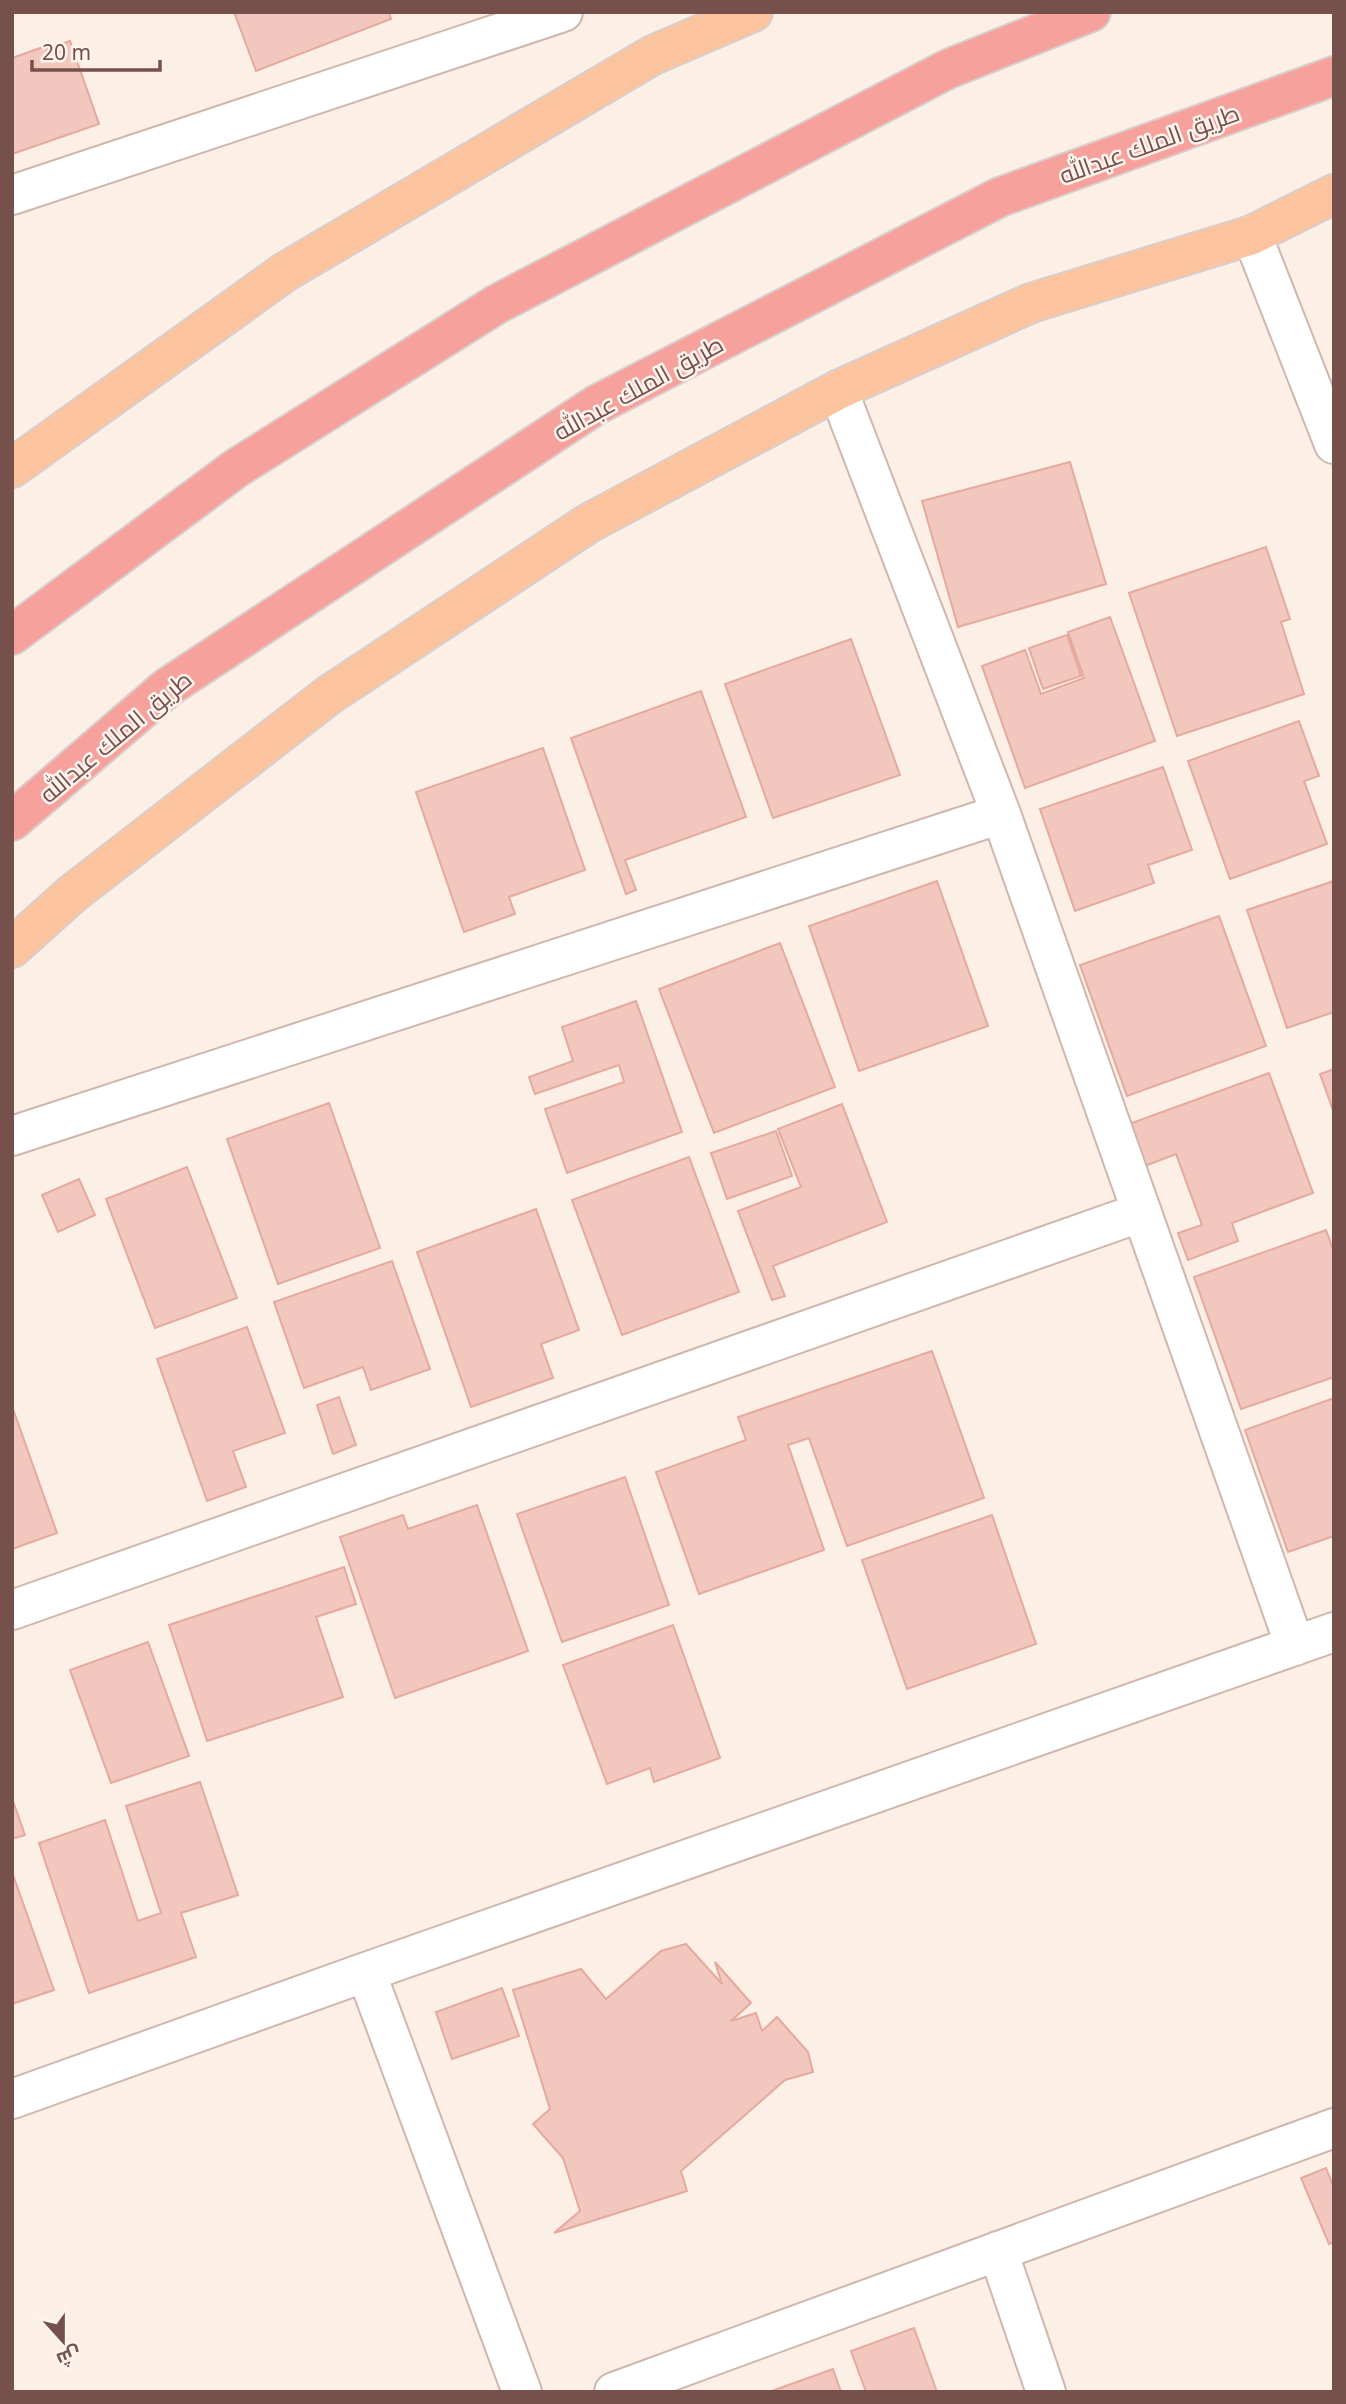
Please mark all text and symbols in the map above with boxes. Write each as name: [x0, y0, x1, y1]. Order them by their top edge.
scale bar: [32, 28, 159, 72]
text: 20 m: [42, 38, 91, 66]
street label: طريق الملك عبدالله: [1054, 95, 1244, 191]
street label: طريق الملك عبدالله: [547, 327, 729, 447]
street label: طريق الملك عبدالله: [32, 662, 198, 810]
north arrow: [28, 2306, 98, 2376]
text: ش: [53, 2340, 85, 2373]

